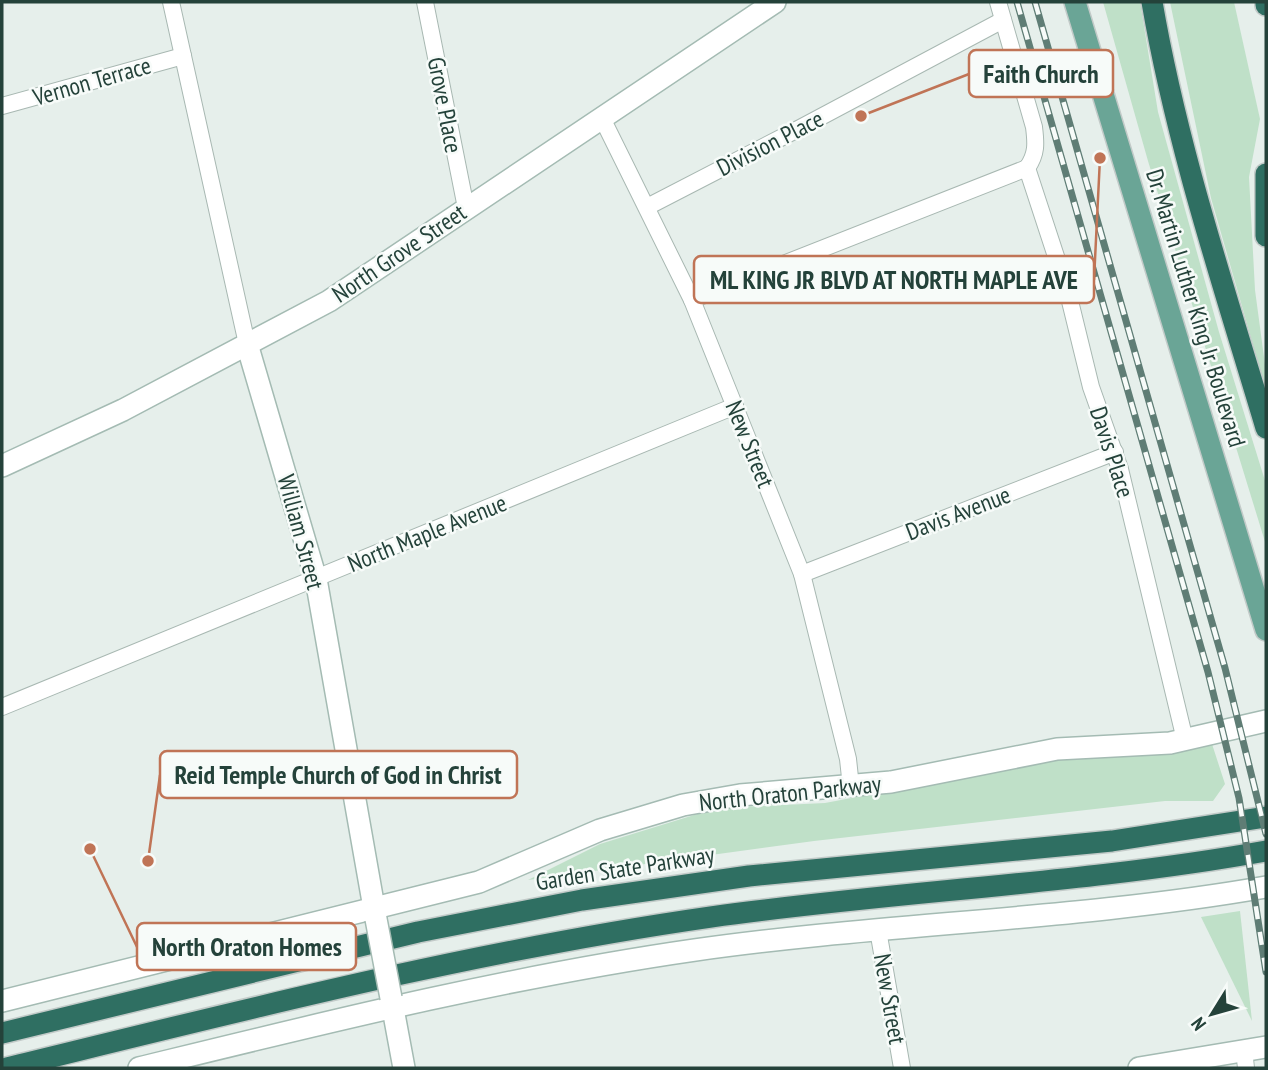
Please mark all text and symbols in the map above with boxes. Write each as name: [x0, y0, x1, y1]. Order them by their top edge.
street label: Vernon Terrace: [28, 49, 155, 113]
callout: Faith Church: [969, 50, 1113, 97]
street label: Grove Place: [421, 54, 469, 156]
text: Faith Church: [983, 57, 1099, 90]
street label: Division Place: [711, 103, 829, 183]
street label: Dr. Martin Luther King Jr. Boulevard: [1139, 165, 1253, 451]
street label: North Grove Street: [326, 197, 472, 309]
callout: ML KING JR BLVD AT NORTH MAPLE AVE: [694, 256, 1094, 303]
text: ML KING JR BLVD AT NORTH MAPLE AVE: [710, 263, 1078, 296]
street label: New Street: [719, 396, 782, 492]
street label: Davis Place: [1083, 403, 1141, 501]
street label: William Street: [271, 471, 331, 593]
street label: Davis Avenue: [901, 479, 1015, 547]
street label: North Maple Avenue: [343, 487, 511, 579]
callout: Reid Temple Church of God in Christ: [160, 751, 517, 798]
text: Reid Temple Church of God in Christ: [174, 758, 502, 791]
street label: North Oraton Parkway: [697, 768, 883, 818]
street label: Garden State Parkway: [534, 839, 716, 897]
callout: North Oraton Homes: [137, 923, 356, 970]
text: North Oraton Homes: [152, 930, 342, 963]
street label: New Street: [867, 951, 913, 1047]
north arrow: [1177, 979, 1247, 1049]
text: N: [1186, 1013, 1211, 1036]

